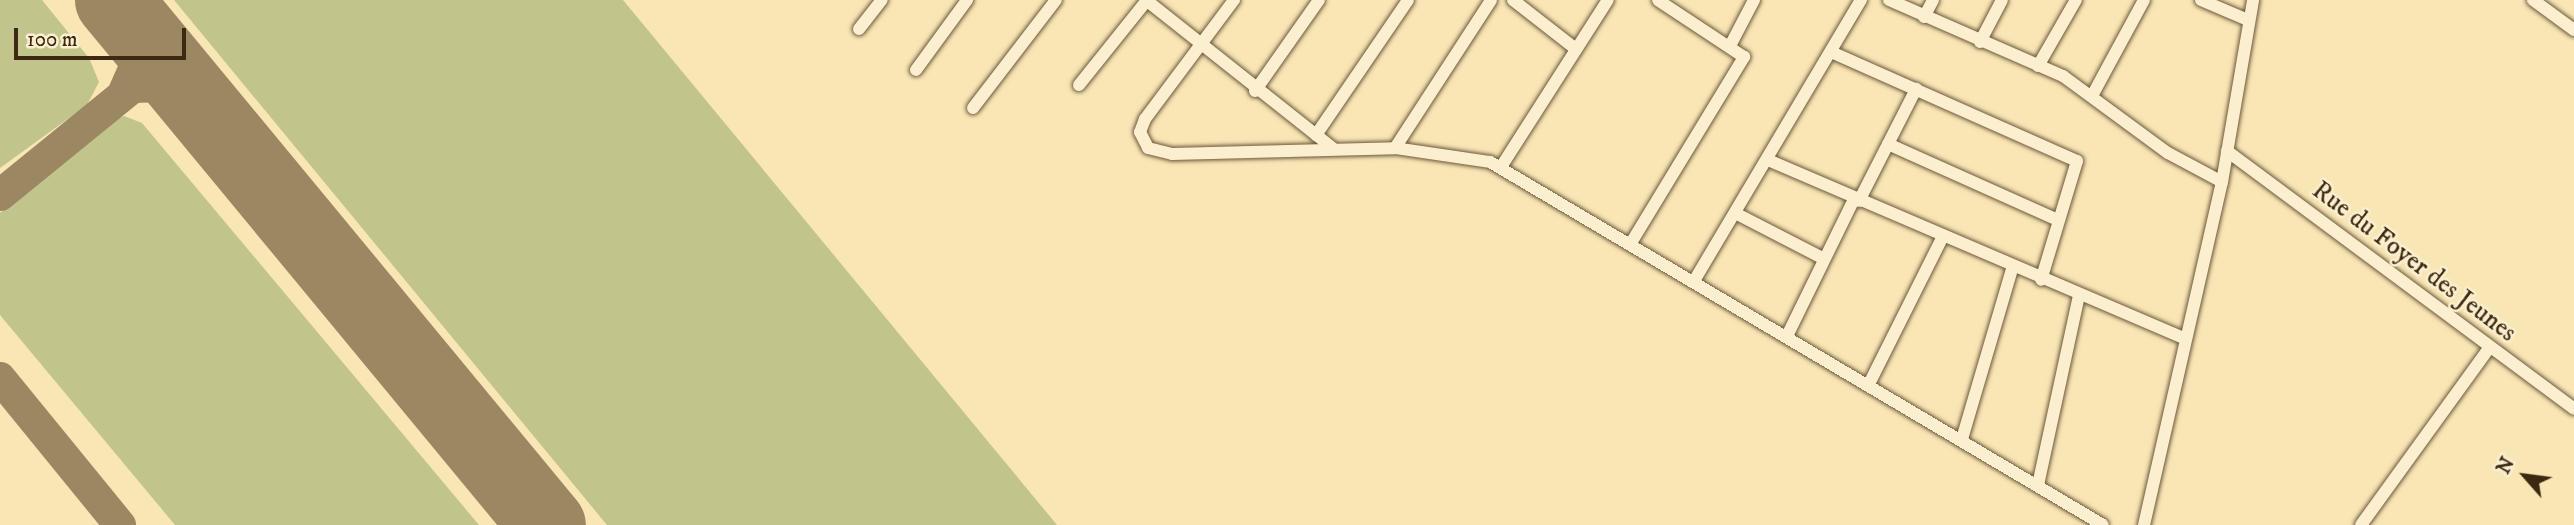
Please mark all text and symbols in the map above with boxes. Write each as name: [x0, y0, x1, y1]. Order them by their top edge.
scale bar: [18, 14, 189, 58]
text: 100 m: [27, 27, 78, 53]
street label: Rue du Foyer des Jeunes: [2306, 175, 2522, 349]
north arrow: [2490, 441, 2560, 511]
text: N: [2492, 454, 2520, 478]

